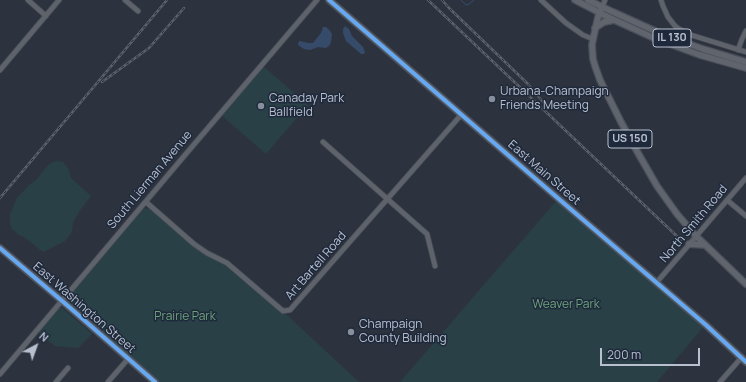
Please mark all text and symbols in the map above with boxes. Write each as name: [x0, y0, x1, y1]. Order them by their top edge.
road number: IL 130: [653, 29, 691, 47]
place label: Urbana-Champaign Friends Meeting: [500, 85, 609, 113]
place label: Canaday Park Ballfield: [269, 92, 344, 120]
marker: Urbana-Champaign Friends Meeting: [487, 94, 497, 104]
marker: Canaday Park Ballfield: [256, 101, 266, 111]
street label: South Lierman Avenue: [105, 128, 195, 232]
road number: US 150: [608, 130, 652, 148]
street label: East Main Street: [505, 138, 583, 208]
street label: North Smith Road: [657, 182, 731, 266]
street label: Art Bartell Road: [283, 229, 349, 303]
street label: East Washington Street: [30, 260, 138, 356]
park label: Weaver Park: [532, 298, 600, 312]
park label: Prairie Park: [154, 310, 216, 324]
place label: Champaign County Building: [359, 318, 447, 346]
north arrow: [16, 326, 56, 366]
marker: Champaign County Building: [346, 327, 356, 337]
text: N: [36, 328, 52, 345]
scale bar: [602, 340, 702, 366]
text: 200 m: [607, 346, 641, 363]

